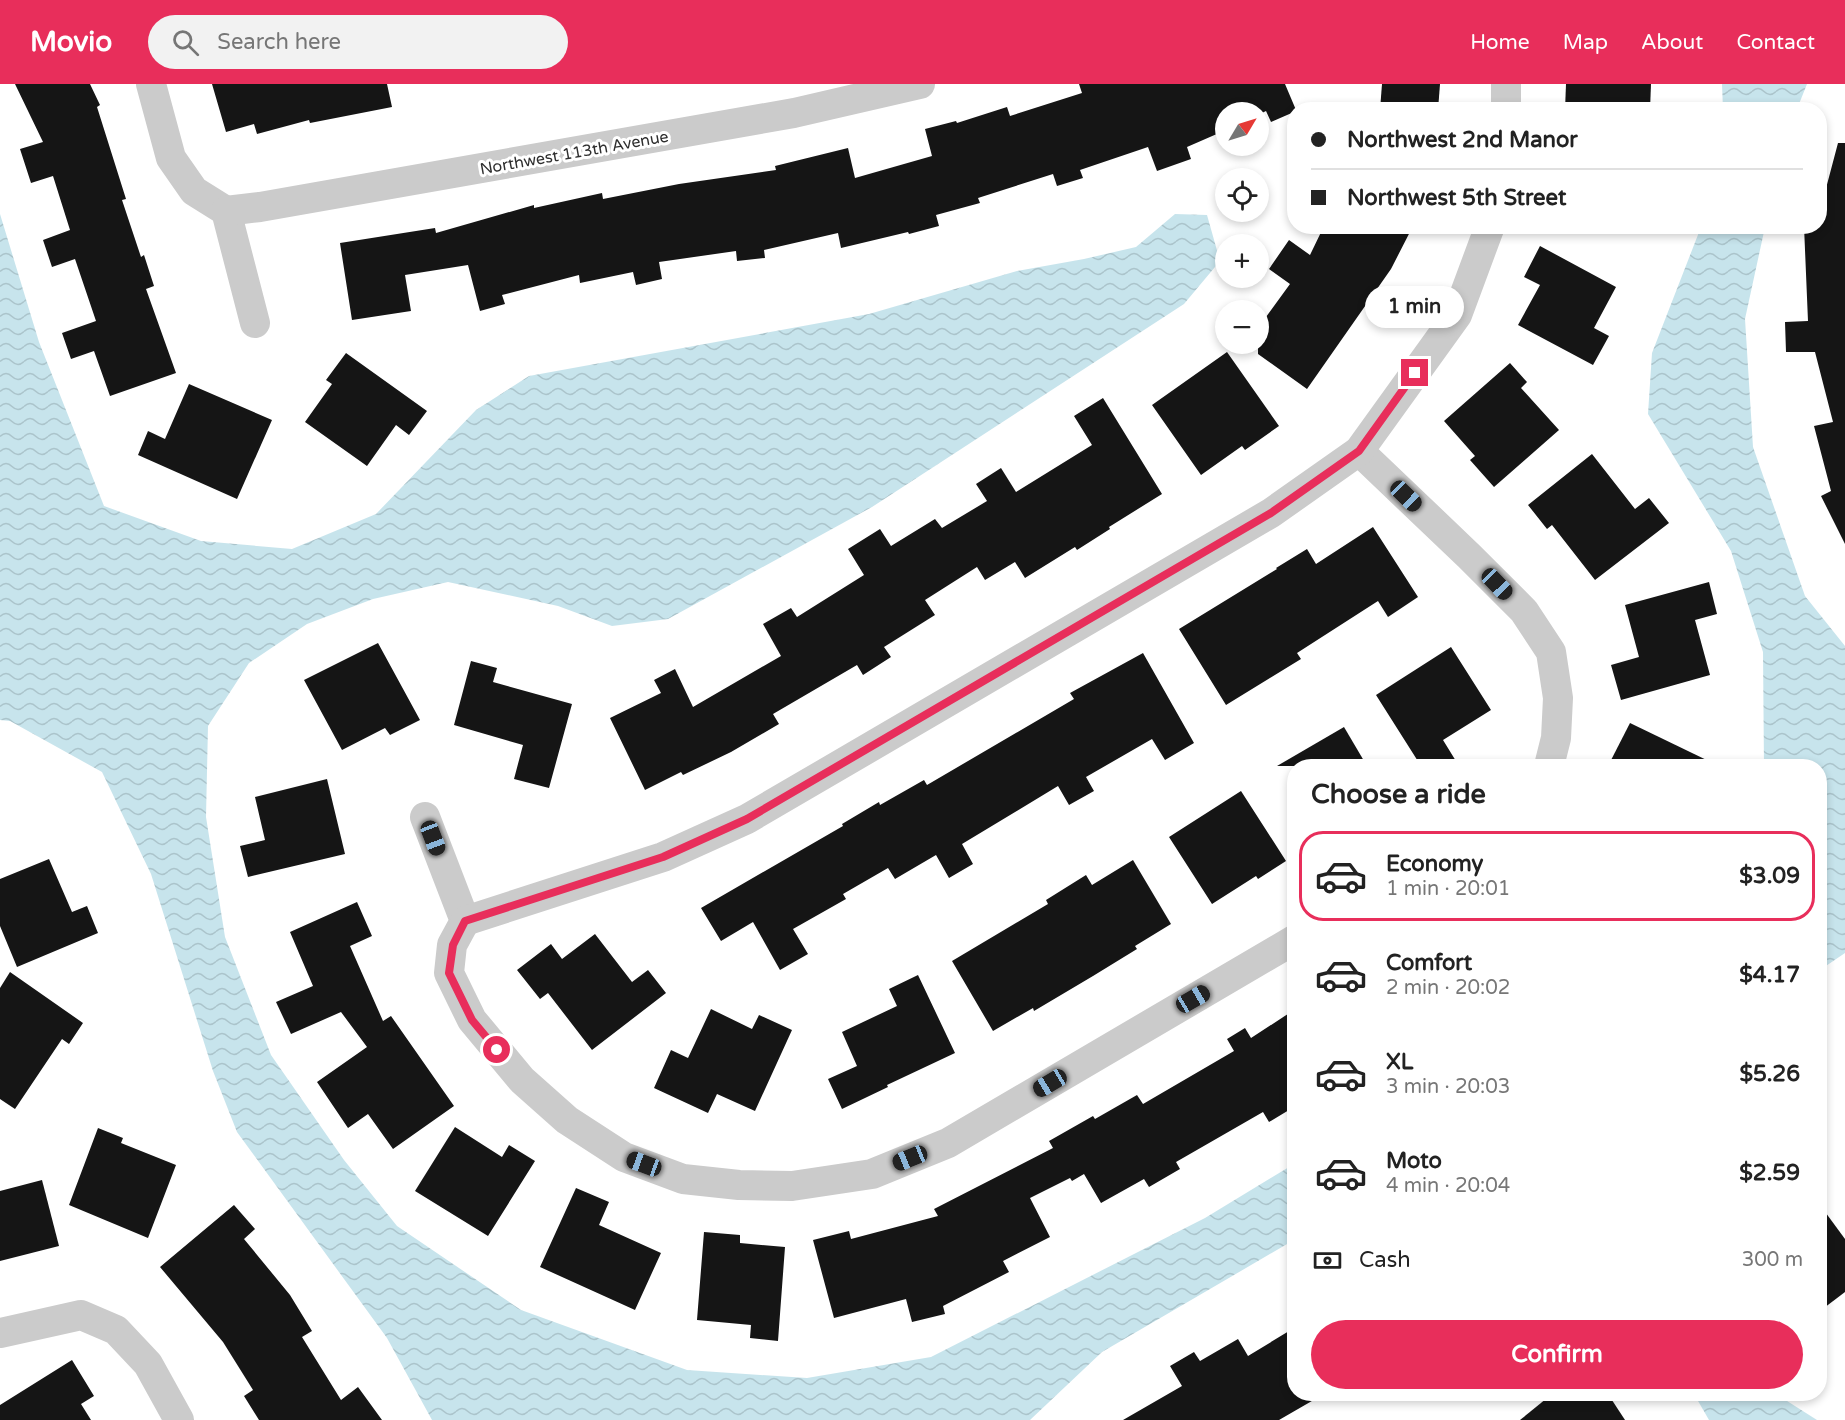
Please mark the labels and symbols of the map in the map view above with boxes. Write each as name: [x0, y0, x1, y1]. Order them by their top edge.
north arrow: [1215, 102, 1269, 156]
street label: Northwest 113th Avenue: [478, 127, 670, 179]
callout: 1 min: [1366, 286, 1464, 328]
route end: [1401, 359, 1428, 386]
car: [1387, 477, 1425, 515]
car: [1478, 565, 1516, 603]
car: [418, 818, 448, 858]
car: [1173, 982, 1213, 1016]
route start: [483, 1036, 510, 1063]
car: [1030, 1066, 1070, 1100]
car: [890, 1143, 930, 1173]
car: [624, 1149, 664, 1179]

